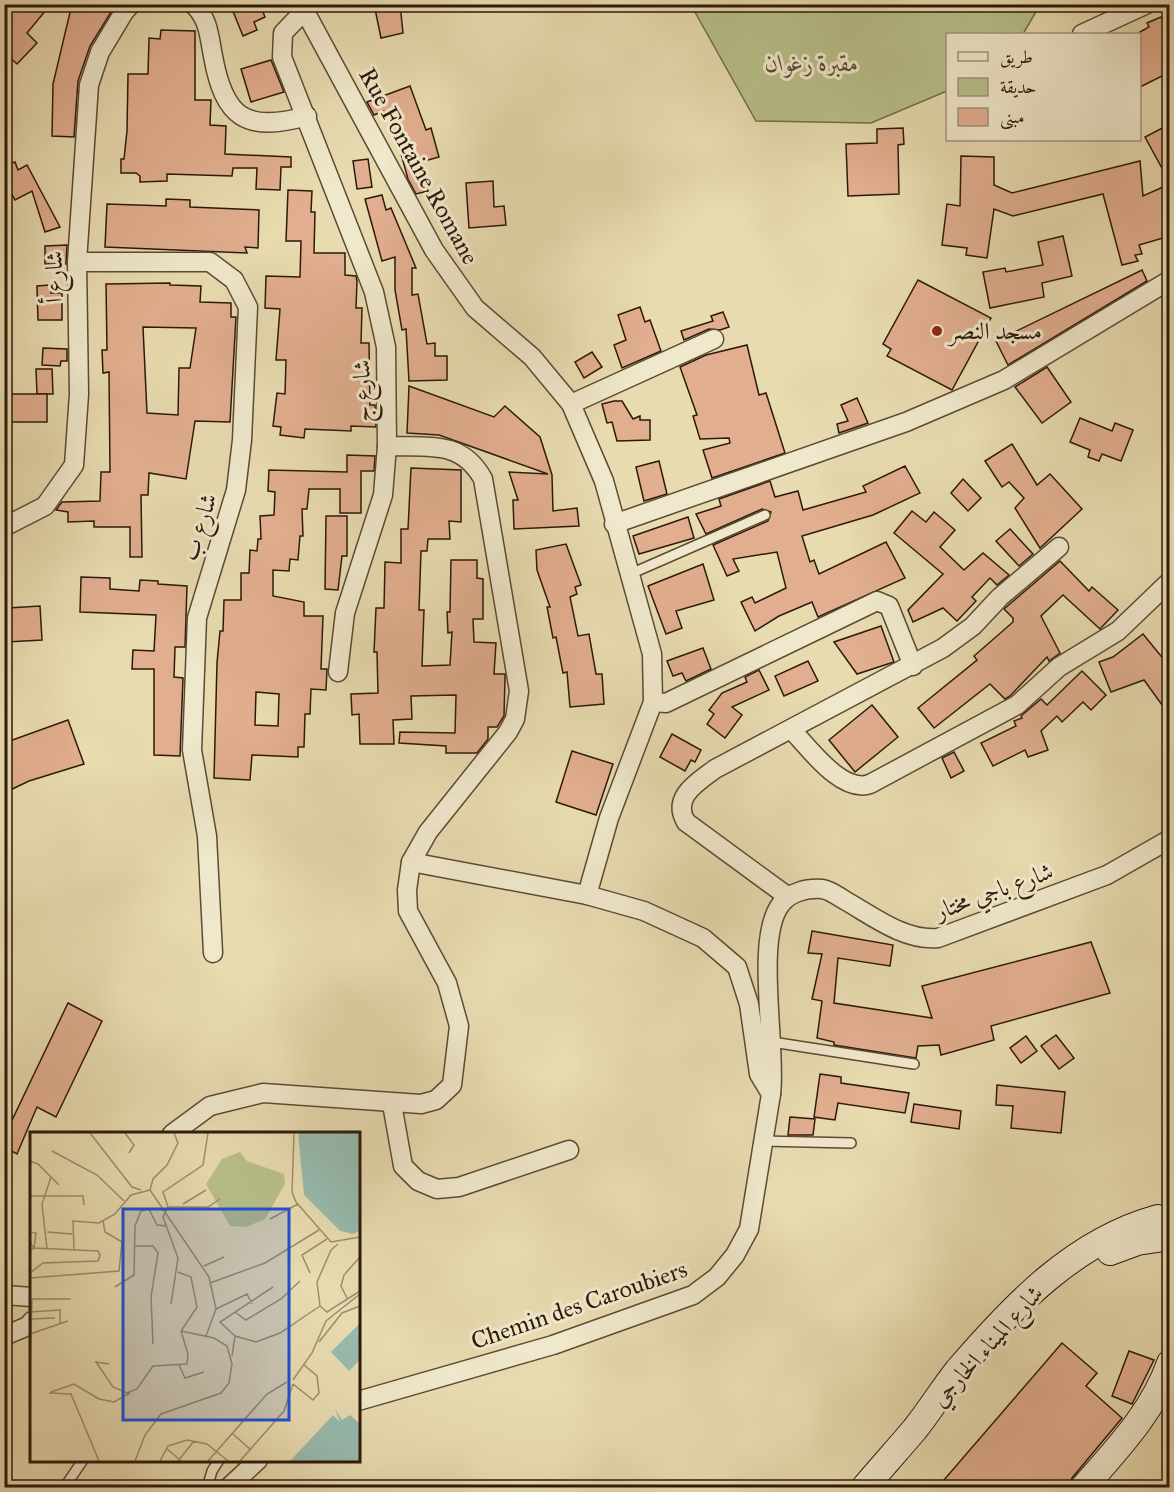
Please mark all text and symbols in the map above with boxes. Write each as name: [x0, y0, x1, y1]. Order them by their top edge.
legend: [946, 33, 1141, 141]
text: طريق: [1000, 46, 1033, 69]
park label: مقبرة زغوان: [765, 48, 859, 78]
street label: Rue Fontaine Romane: [352, 62, 486, 270]
text: حديقة: [1000, 76, 1036, 98]
text: مبنى: [1000, 106, 1025, 130]
street label: شارع أ: [37, 251, 74, 303]
place label: مسجد النصر: [946, 316, 1042, 347]
marker: مسجد النصر: [930, 324, 944, 338]
street label: شارع ج: [346, 359, 384, 423]
street label: شارع ب: [174, 490, 229, 566]
street label: شارع باجي مختار: [929, 856, 1059, 932]
inset map: [30, 1132, 360, 1462]
street label: Chemin des Caroubiers: [467, 1254, 691, 1356]
street label: شارع الميناء الخارجي: [924, 1279, 1053, 1417]

